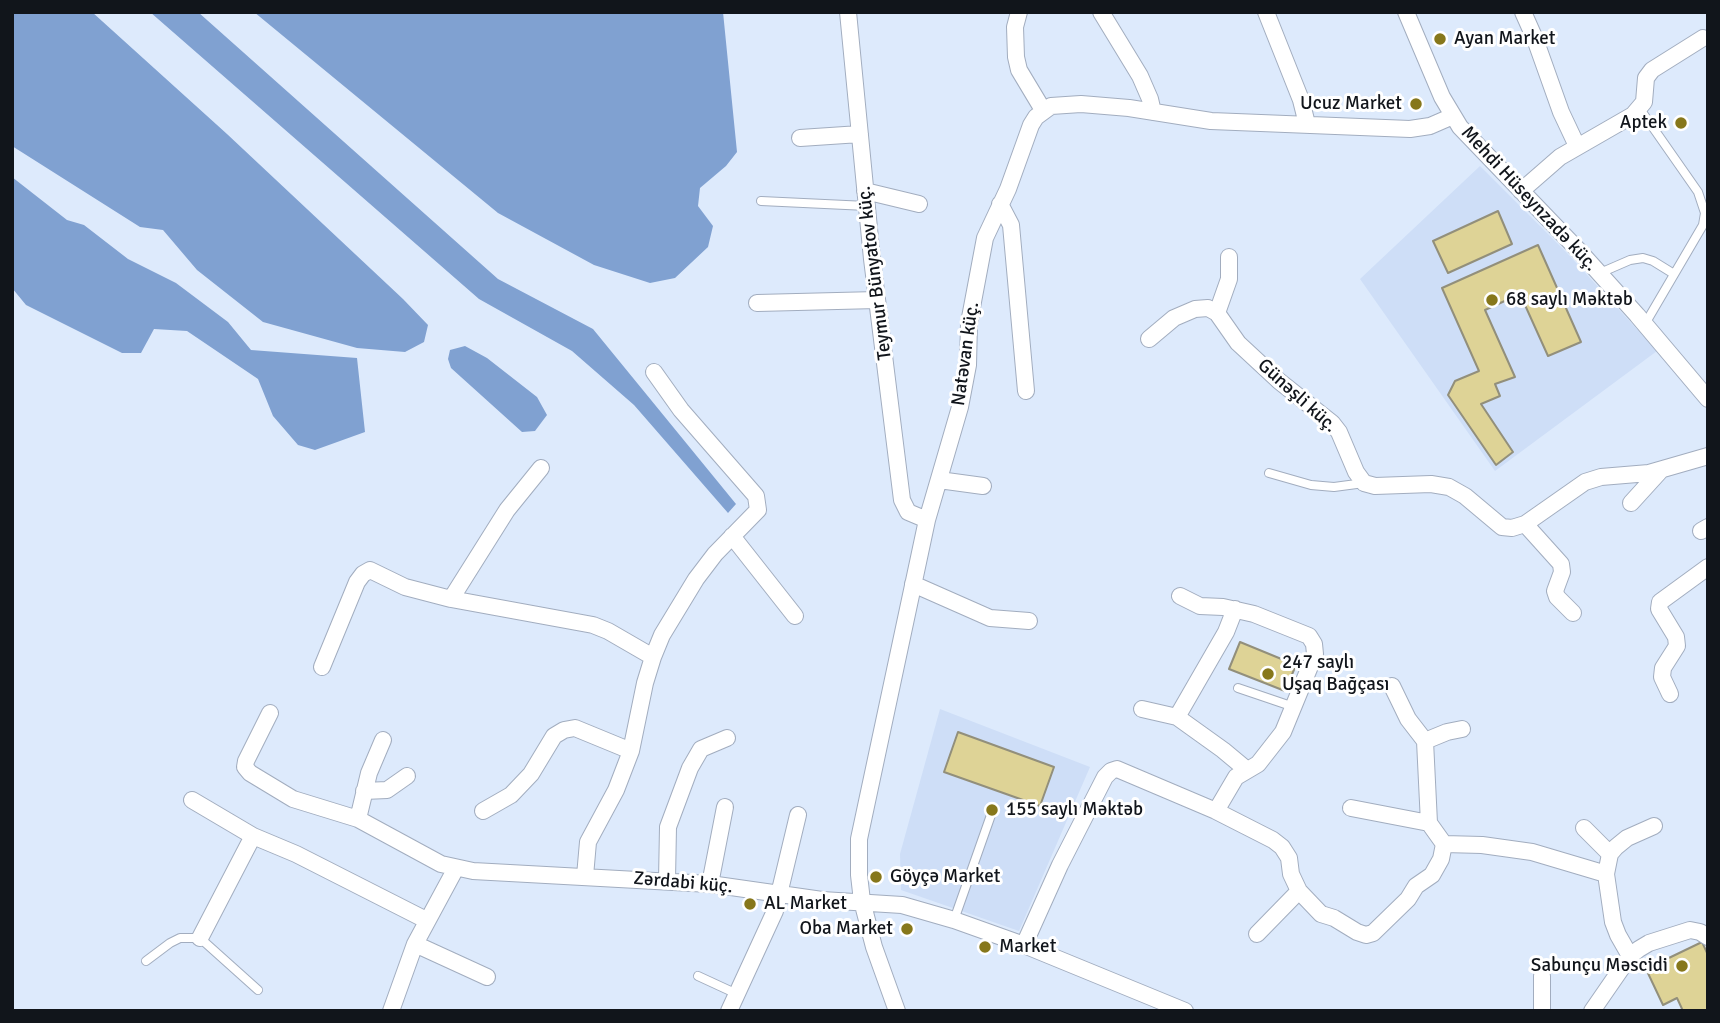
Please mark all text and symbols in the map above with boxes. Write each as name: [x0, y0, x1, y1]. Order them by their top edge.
place label: Ayan Market: [1454, 28, 1555, 50]
marker: Ayan Market: [1432, 31, 1448, 47]
place label: Ucuz Market: [1300, 93, 1402, 115]
marker: Ucuz Market: [1408, 96, 1424, 112]
place label: Aptek: [1620, 112, 1667, 134]
marker: Aptek: [1673, 115, 1689, 131]
street label: Mehdi Hüseynzadə küç.: [1456, 122, 1602, 276]
street label: Teymur Bünyatov küç.: [853, 185, 897, 361]
place label: 68 saylı Məktəb: [1506, 289, 1633, 311]
marker: 68 saylı Məktəb: [1484, 292, 1500, 308]
street label: Natəvan küç.: [947, 301, 985, 407]
street label: Günəşli küç.: [1253, 354, 1341, 438]
place label: 247 saylı Uşaq Bağçası: [1282, 652, 1389, 696]
marker: 247 saylı Uşaq Bağçası: [1260, 666, 1276, 682]
place label: 155 saylı Məktəb: [1006, 799, 1143, 821]
marker: 155 saylı Məktəb: [984, 802, 1000, 818]
place label: Göyçə Market: [890, 866, 1000, 888]
street label: Zərdabi küç.: [632, 867, 734, 899]
marker: Göyçə Market: [868, 869, 884, 885]
place label: AL Market: [764, 893, 847, 915]
marker: AL Market: [742, 896, 758, 912]
place label: Oba Market: [799, 918, 893, 940]
marker: Oba Market: [899, 921, 915, 937]
place label: Market: [999, 936, 1056, 958]
marker: Market: [977, 939, 993, 955]
place label: Sabunçu Məscidi: [1531, 955, 1668, 977]
marker: Sabunçu Məscidi: [1674, 958, 1690, 974]

